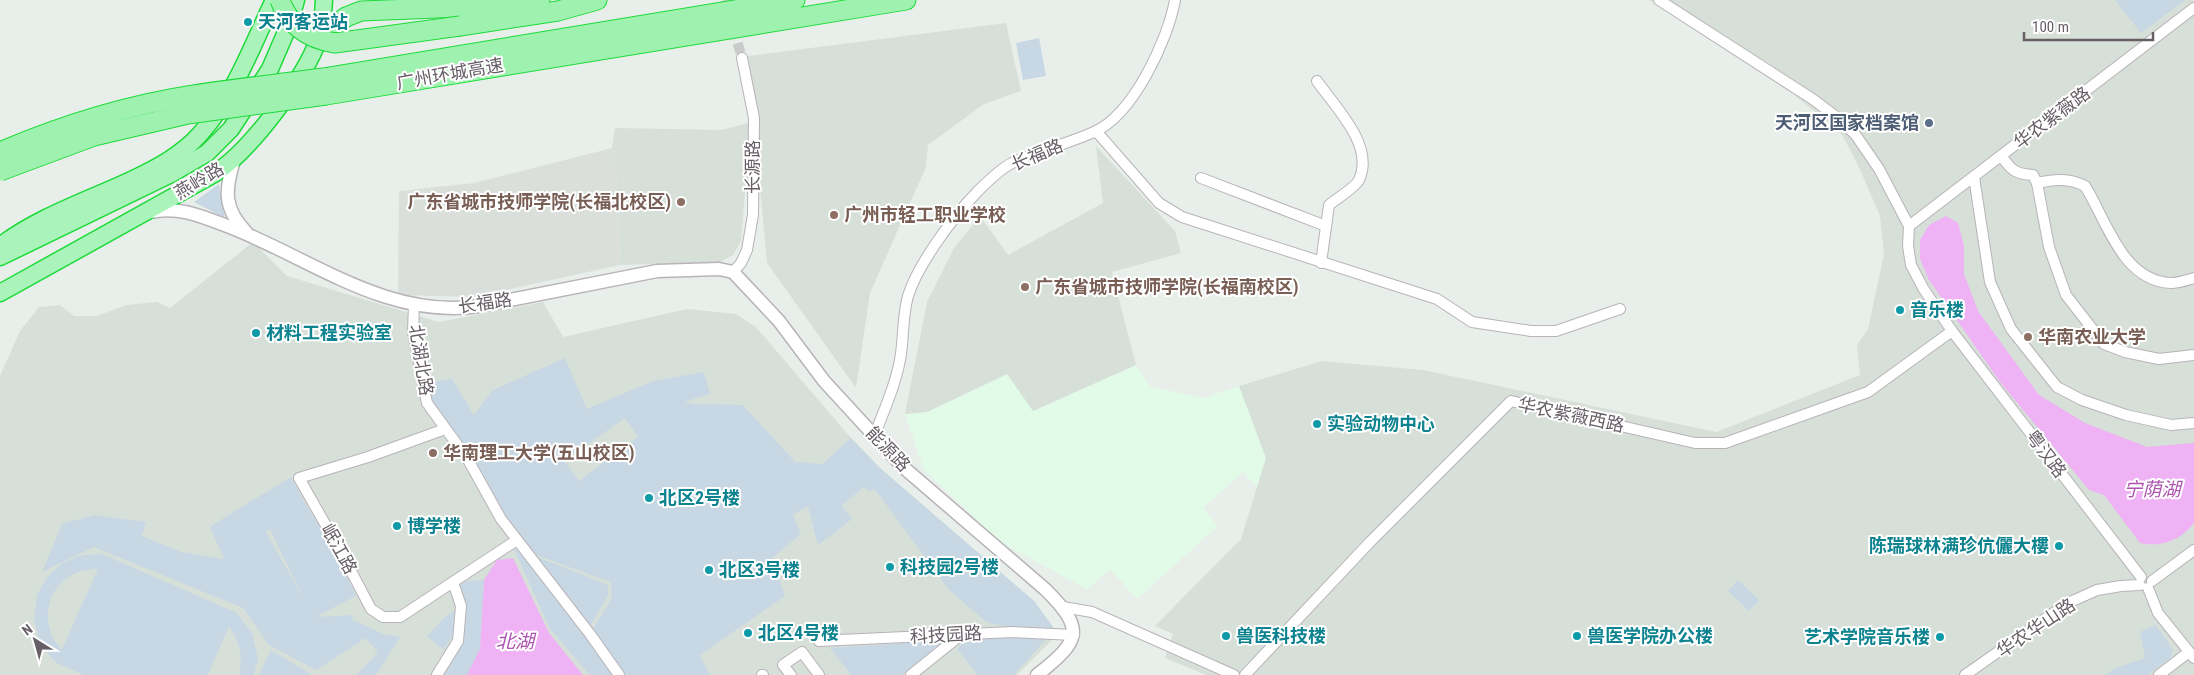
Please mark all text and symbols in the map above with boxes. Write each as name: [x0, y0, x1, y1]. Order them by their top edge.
scale bar: [2024, 10, 2153, 42]
place label: 天河客运站: [258, 11, 348, 32]
marker: 天河客运站: [242, 16, 254, 28]
text: 100 m: [2032, 18, 2069, 36]
street label: 广州环城高速: [395, 54, 505, 93]
street label: 华农紫薇路: [2009, 82, 2094, 153]
place label: 天河区国家档案馆: [1775, 112, 1919, 133]
marker: 天河区国家档案馆: [1923, 117, 1935, 129]
street label: 长福路: [1008, 134, 1066, 175]
street label: 长源路: [742, 140, 763, 194]
street label: 燕岭路: [170, 158, 227, 203]
place label: 广东省城市技师学院(长福北校区): [407, 191, 671, 213]
marker: 广东省城市技师学院(长福北校区): [675, 196, 687, 208]
place label: 广州市轻工职业学校: [844, 204, 1006, 225]
marker: 广州市轻工职业学校: [828, 209, 840, 221]
place label: 广东省城市技师学院(长福南校区): [1035, 276, 1299, 298]
marker: 广东省城市技师学院(长福南校区): [1019, 281, 1031, 293]
street label: 长福路: [457, 288, 513, 317]
place label: 音乐楼: [1910, 299, 1964, 320]
marker: 音乐楼: [1894, 304, 1906, 316]
place label: 材料工程实验室: [266, 322, 392, 343]
street label: 北湖北路: [405, 323, 437, 397]
place label: 华南农业大学: [2038, 326, 2146, 347]
marker: 材料工程实验室: [250, 327, 262, 339]
marker: 华南农业大学: [2022, 331, 2034, 343]
street label: 华农紫薇西路: [1516, 393, 1626, 436]
place label: 实验动物中心: [1327, 413, 1435, 434]
marker: 实验动物中心: [1311, 418, 1323, 430]
street label: 能源路: [862, 422, 915, 475]
street label: 粤汉路: [2022, 426, 2071, 482]
place label: 华南理工大学(五山校区): [443, 442, 635, 464]
marker: 华南理工大学(五山校区): [427, 447, 439, 459]
water label: 宁荫湖: [2123, 478, 2183, 501]
place label: 北区2号楼: [659, 487, 740, 508]
marker: 北区2号楼: [643, 492, 655, 504]
place label: 博学楼: [407, 515, 461, 536]
street label: 岷江路: [317, 520, 362, 577]
marker: 博学楼: [391, 520, 403, 532]
place label: 陈瑞球林满珍伉儷大樓: [1869, 535, 2049, 556]
marker: 陈瑞球林满珍伉儷大樓: [2053, 540, 2065, 552]
place label: 科技园2号楼: [900, 556, 999, 577]
place label: 北区3号楼: [719, 559, 800, 580]
marker: 科技园2号楼: [884, 561, 896, 573]
marker: 北区3号楼: [703, 564, 715, 576]
street label: 华农华山路: [1993, 594, 2079, 661]
north arrow: [10, 615, 60, 665]
text: N: [19, 621, 35, 639]
place label: 北区4号楼: [758, 622, 839, 643]
street label: 科技园路: [909, 622, 982, 647]
place label: 兽医科技楼: [1236, 625, 1326, 646]
place label: 兽医学院办公楼: [1587, 625, 1713, 646]
place label: 艺术学院音乐楼: [1804, 626, 1930, 647]
marker: 北区4号楼: [742, 627, 754, 639]
water label: 北湖: [496, 630, 537, 653]
marker: 兽医科技楼: [1220, 630, 1232, 642]
marker: 兽医学院办公楼: [1571, 630, 1583, 642]
marker: 艺术学院音乐楼: [1934, 631, 1946, 643]

